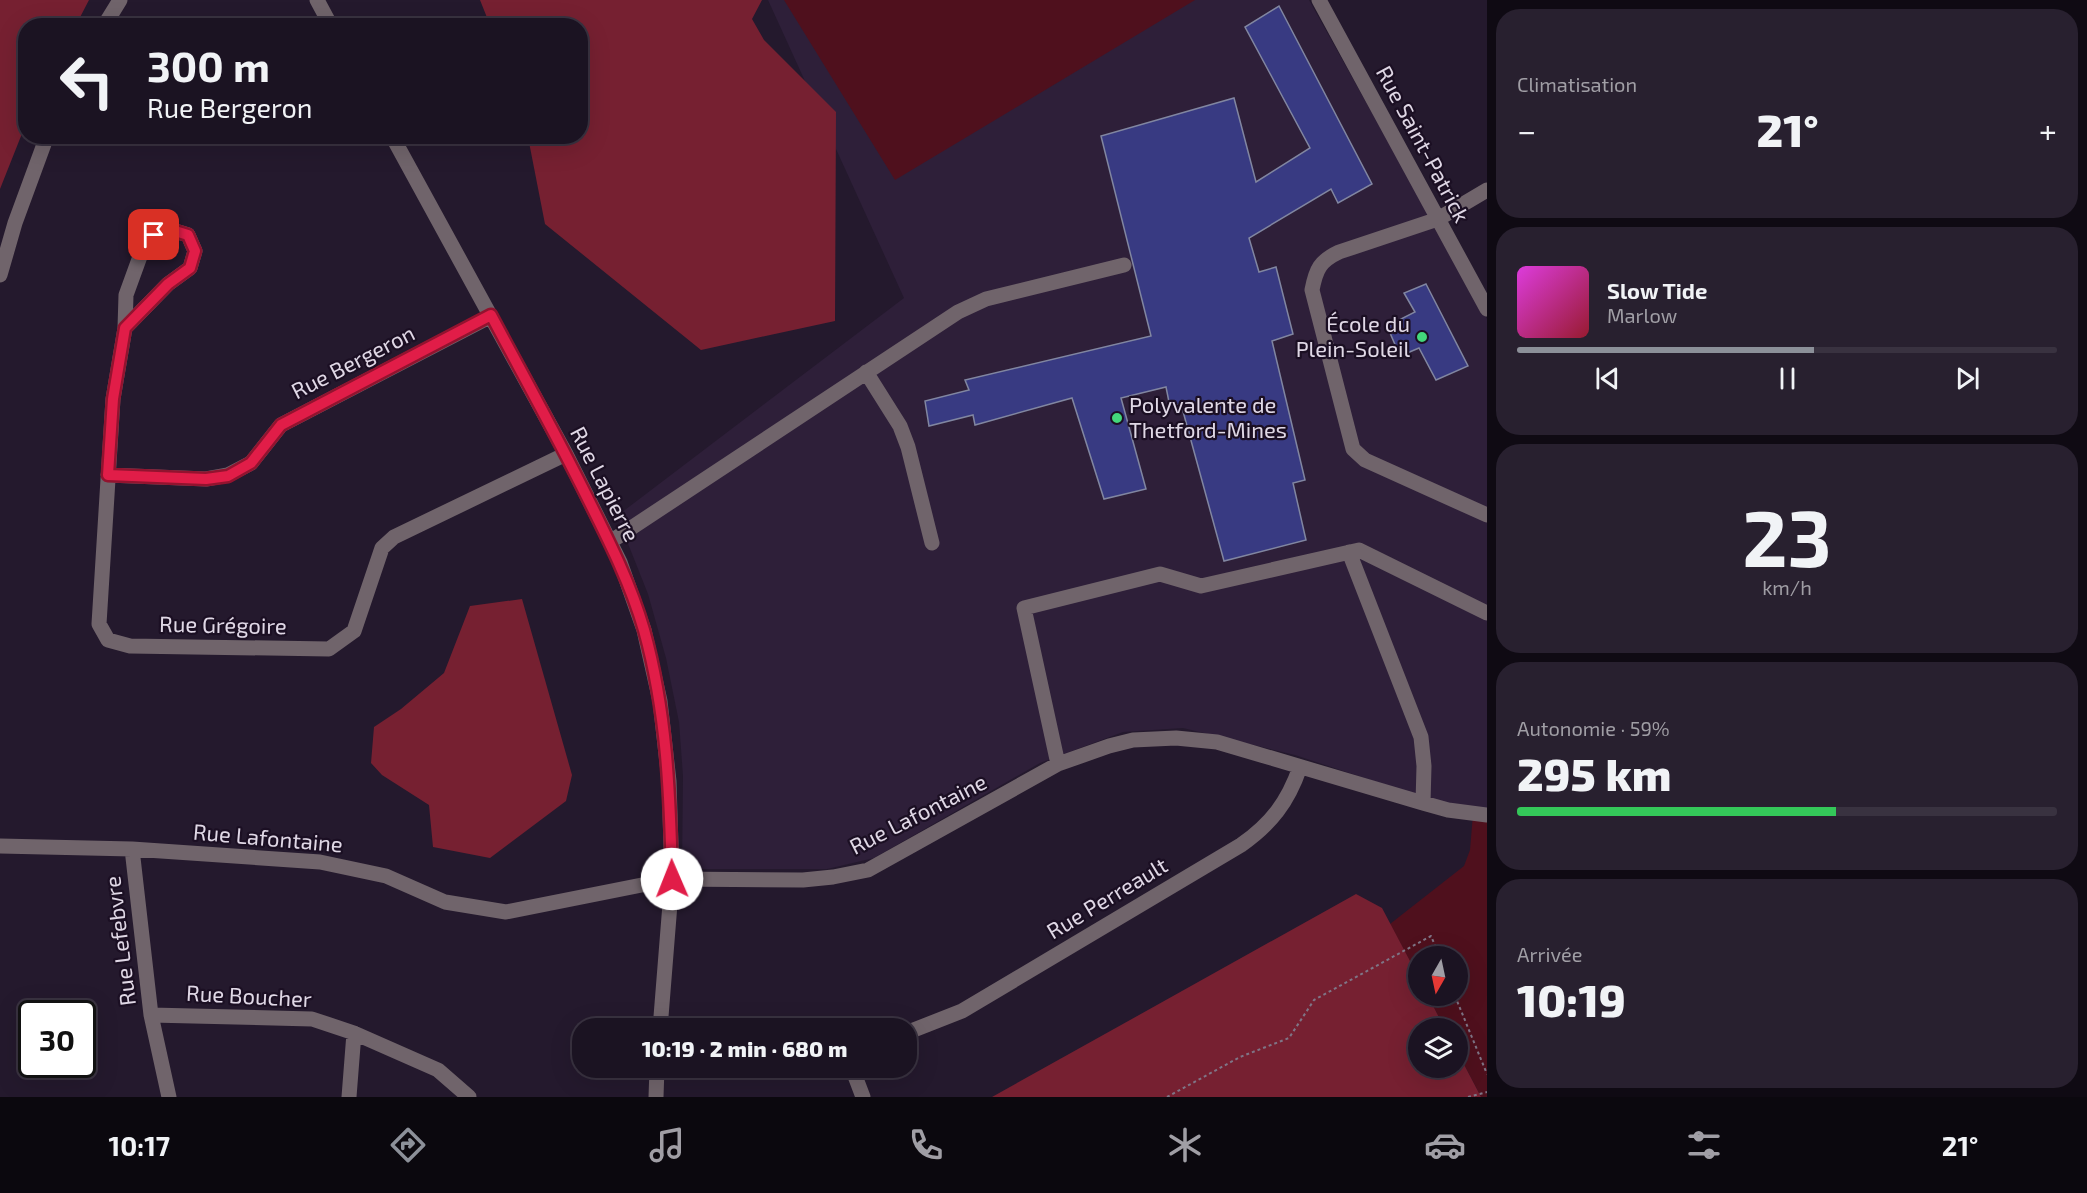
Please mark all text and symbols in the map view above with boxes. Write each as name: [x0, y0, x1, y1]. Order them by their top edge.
text: 300 m: [147, 40, 270, 90]
icon: left: [48, 42, 126, 120]
street label: Rue Saint-Patrick: [1372, 61, 1476, 226]
text: Climatisation: [1517, 72, 1637, 96]
text: Rue Bergeron: [147, 91, 313, 123]
text: 21°: [1757, 102, 1819, 156]
text: −: [1517, 110, 1536, 150]
text: +: [2039, 110, 2057, 150]
pin: [128, 209, 179, 260]
icon: arrive: [137, 218, 170, 251]
text: Slow Tide: [1607, 277, 1707, 303]
text: Marlow: [1607, 303, 1677, 327]
place label: École du Plein-Soleil: [1296, 310, 1410, 361]
street label: Rue Bergeron: [287, 319, 419, 403]
marker: École du Plein-Soleil: [1415, 330, 1429, 344]
icon: previous: [1591, 362, 1624, 395]
icon: pause: [1771, 362, 1804, 395]
icon: next: [1951, 362, 1984, 395]
place label: Polyvalente de Thetford-Mines: [1129, 391, 1287, 442]
marker: Polyvalente de Thetford-Mines: [1110, 411, 1124, 425]
street label: Rue Lapierre: [566, 422, 646, 545]
text: 23: [1742, 489, 1832, 583]
text: km/h: [1762, 575, 1812, 599]
street label: Rue Grégoire: [159, 610, 287, 638]
text: Autonomie · 59%: [1517, 716, 1670, 740]
text: 295 km: [1517, 746, 1672, 800]
street label: Rue Lafontaine: [845, 767, 990, 859]
street label: Rue Lafontaine: [192, 818, 344, 857]
position arrow: [640, 847, 704, 911]
street label: Rue Perreault: [1041, 851, 1172, 943]
street label: Rue Lefebvre: [98, 875, 140, 1007]
text: Arrivée: [1517, 942, 1582, 966]
north arrow: [1408, 946, 1468, 1006]
map controls: [1408, 946, 1468, 1078]
text: 10:19: [1517, 972, 1626, 1026]
street label: Rue Boucher: [186, 979, 313, 1011]
speed limit sign: 30: [18, 1000, 96, 1078]
button: layers: [1408, 1018, 1468, 1078]
text: 10:19 · 2 min · 680 m: [642, 1035, 847, 1061]
icon: directions: [387, 1124, 429, 1166]
icon: music: [646, 1124, 688, 1166]
icon: phone: [905, 1124, 947, 1166]
icon: climate: [1164, 1124, 1206, 1166]
icon: car: [1424, 1124, 1466, 1166]
icon: filters: [1683, 1124, 1725, 1166]
text: 10:17: [109, 1129, 170, 1161]
text: 21°: [1942, 1129, 1978, 1161]

